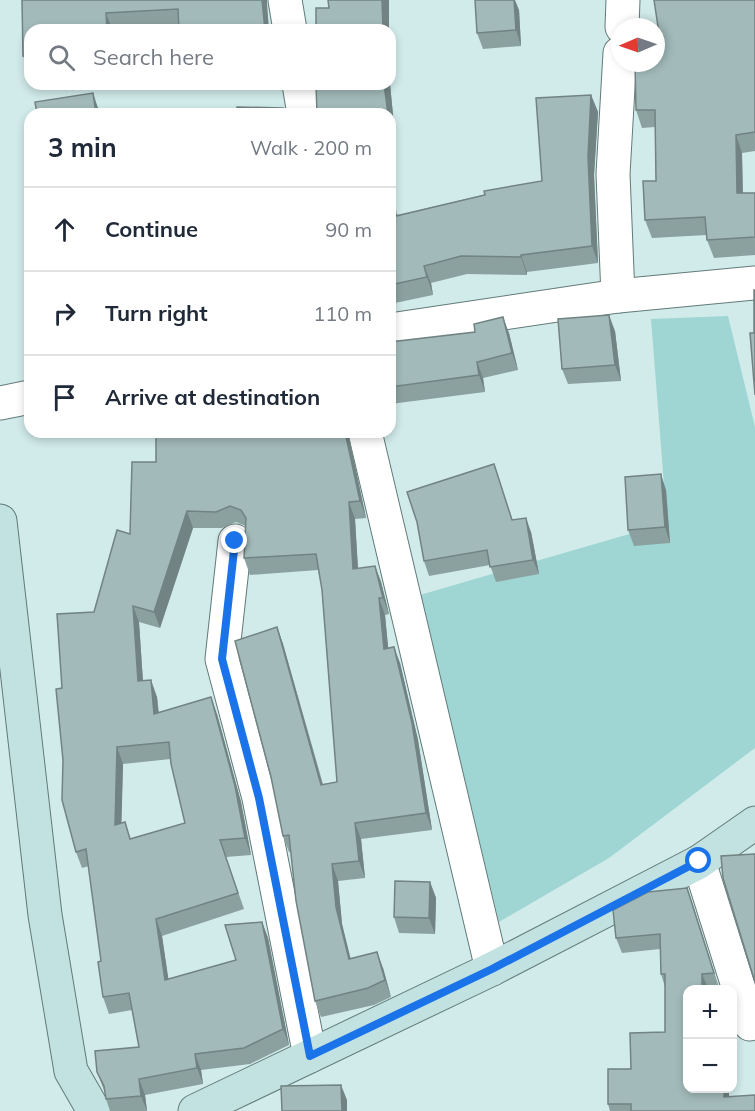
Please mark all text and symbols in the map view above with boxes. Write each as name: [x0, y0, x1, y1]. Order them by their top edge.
north arrow: [611, 18, 665, 72]
search box: [24, 24, 396, 90]
icon: search: [45, 41, 78, 74]
text: Search here: [93, 43, 214, 71]
text: 3 min: [48, 131, 117, 164]
text: Walk · 200 m: [250, 135, 372, 160]
icon: ahead: [48, 213, 81, 246]
text: Continue: [105, 215, 198, 243]
text: 90 m: [325, 217, 372, 242]
icon: right: [48, 297, 81, 330]
text: Turn right: [105, 299, 208, 327]
text: 110 m: [313, 301, 372, 326]
icon: arrive: [48, 381, 81, 414]
text: Arrive at destination: [105, 383, 320, 411]
route end: [221, 527, 247, 553]
route start: [685, 847, 711, 873]
map controls: [683, 985, 737, 1093]
button: +: [683, 985, 737, 1039]
button: −: [683, 1039, 737, 1093]

